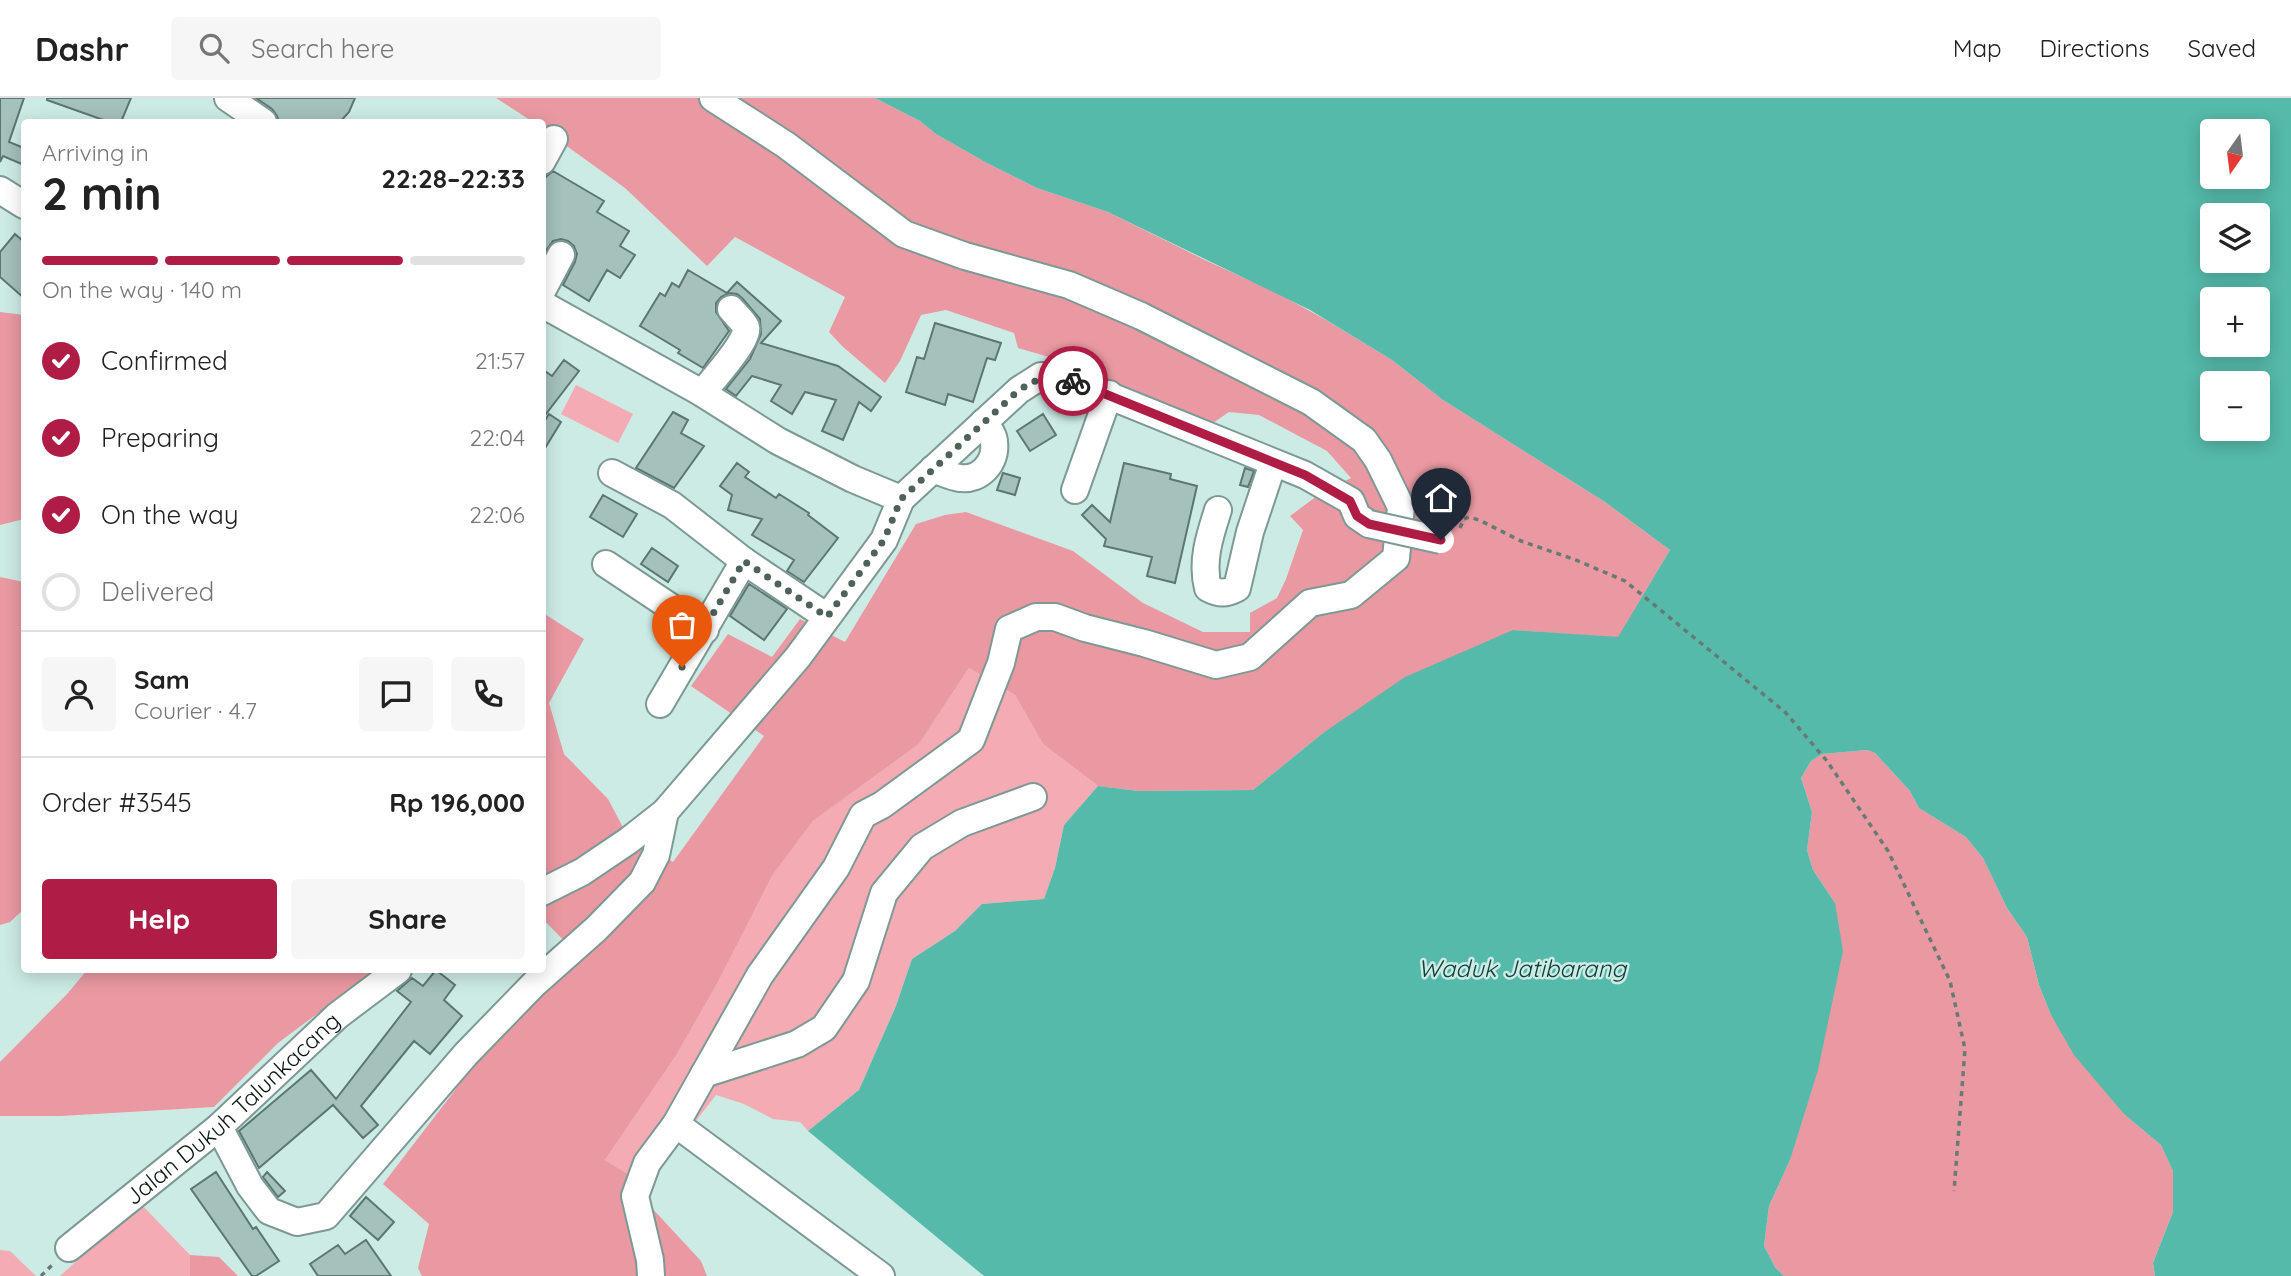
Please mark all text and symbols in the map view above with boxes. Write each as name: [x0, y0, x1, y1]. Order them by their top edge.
search box: [171, 17, 661, 80]
text: Dashr: [35, 28, 129, 69]
icon: search: [195, 29, 233, 67]
text: Search here: [251, 32, 394, 65]
text: Map: [1953, 33, 2002, 63]
text: Directions: [2040, 33, 2150, 63]
text: Saved: [2188, 33, 2256, 63]
north arrow: [2200, 119, 2270, 189]
map controls: [2200, 119, 2270, 441]
text: Arriving in: [42, 138, 149, 167]
text: 22:28–22:33: [381, 162, 525, 195]
text: 2 min: [42, 164, 162, 222]
button: layers: [2200, 203, 2270, 273]
text: On the way · 140 m: [42, 275, 242, 304]
button: +: [2200, 287, 2270, 357]
icon: check: [42, 342, 80, 380]
text: Confirmed: [101, 344, 228, 377]
text: 21:57: [475, 346, 525, 375]
courier: [1038, 346, 1108, 416]
icon: bike: [1054, 362, 1092, 400]
button: −: [2200, 371, 2270, 441]
icon: check: [42, 419, 80, 457]
text: Preparing: [101, 421, 219, 454]
text: 22:04: [469, 423, 525, 452]
pin: [1411, 468, 1471, 540]
icon: home: [1422, 479, 1460, 517]
icon: check: [42, 496, 80, 534]
text: On the way: [101, 498, 239, 531]
text: 22:06: [469, 500, 525, 529]
text: Delivered: [101, 575, 214, 608]
pin: [652, 595, 712, 667]
icon: bag: [663, 606, 701, 644]
button: person: [42, 657, 116, 731]
button: chat: [359, 657, 433, 731]
button: phone: [451, 657, 525, 731]
text: Sam: [134, 663, 190, 696]
text: Courier · 4.7: [134, 696, 257, 725]
text: Order #3545: [42, 786, 192, 819]
text: Rp 196,000: [389, 786, 525, 819]
button: Help: [42, 879, 277, 959]
button: Share: [291, 879, 525, 959]
water label: Waduk Jatibarang: [1418, 953, 1628, 983]
street label: Jalan Dukuh Talunkacang: [119, 1006, 346, 1211]

